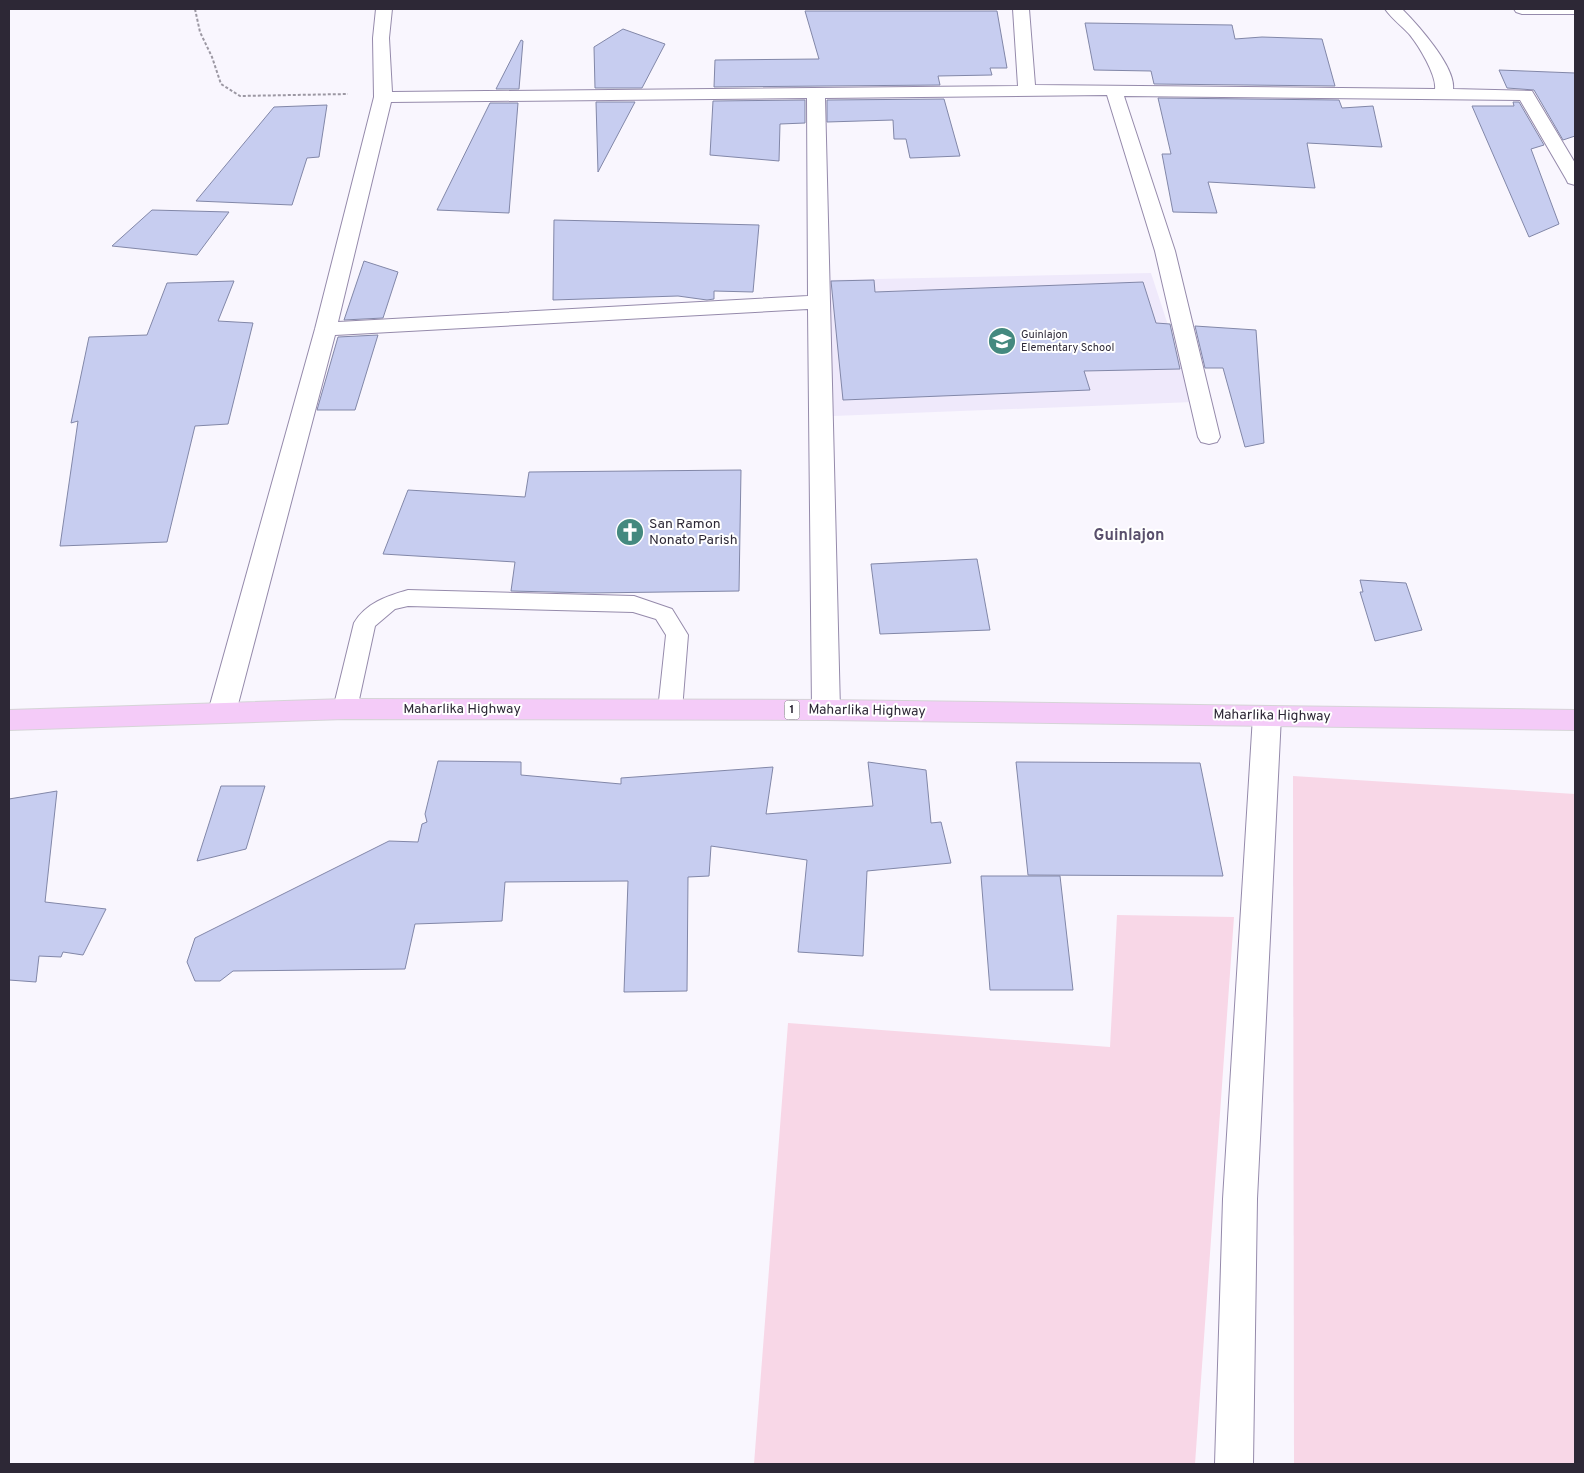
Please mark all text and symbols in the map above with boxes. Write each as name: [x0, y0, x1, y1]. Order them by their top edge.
school or university icon: Guinlajon Elementary School: [987, 326, 1017, 356]
place label: Guinlajon Elementary School: [1021, 328, 1114, 355]
place label: San Ramon Nonato Parish: [649, 516, 738, 549]
church icon: San Ramon Nonato Parish: [615, 517, 645, 547]
district label: Guinlajon: [1094, 526, 1164, 546]
road number: 1: [784, 700, 800, 720]
street label: Maharlika Highway: [403, 701, 521, 718]
street label: Maharlika Highway: [808, 701, 926, 721]
street label: Maharlika Highway: [1213, 706, 1331, 726]

